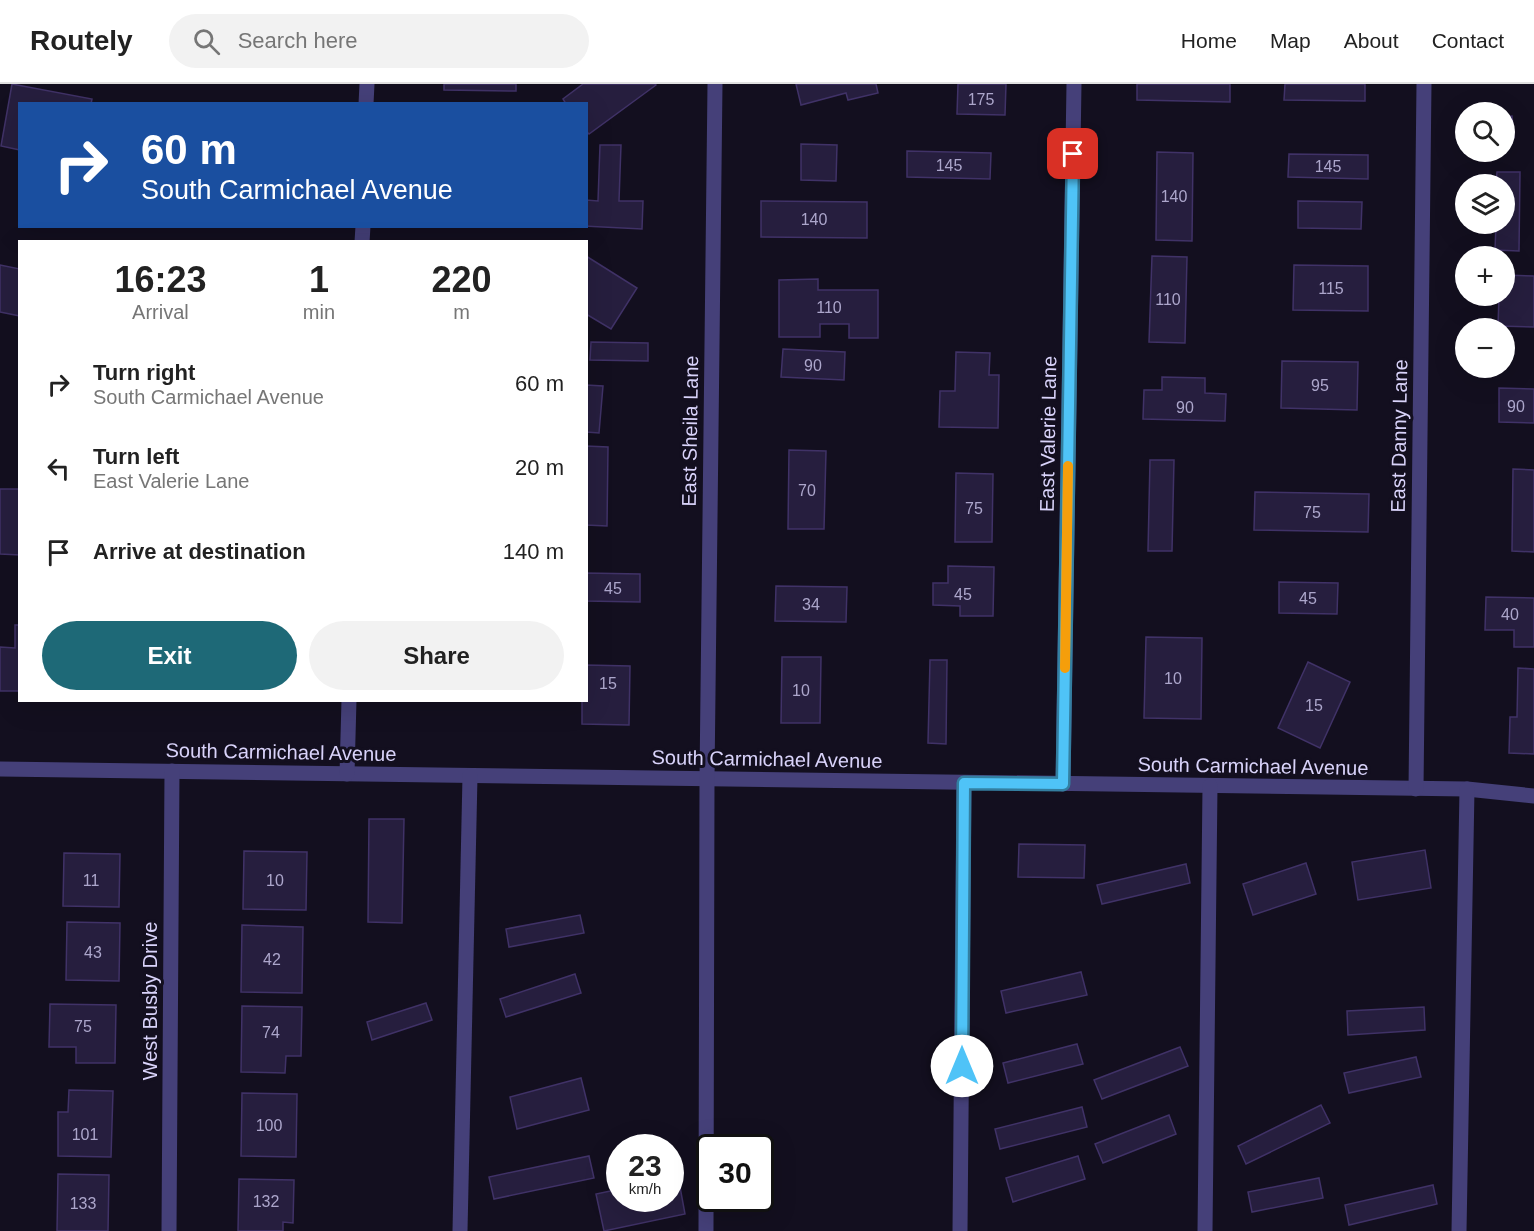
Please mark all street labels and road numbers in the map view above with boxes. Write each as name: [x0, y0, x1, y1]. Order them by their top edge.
street label: East Sheila Lane: [678, 355, 702, 507]
street label: East Valerie Lane: [1036, 356, 1060, 512]
street label: East Danny Lane: [1387, 359, 1411, 513]
street label: South Carmichael Avenue: [165, 739, 397, 765]
street label: South Carmichael Avenue: [651, 746, 883, 772]
street label: South Carmichael Avenue: [1137, 753, 1369, 779]
street label: West Busby Drive: [139, 922, 161, 1080]

